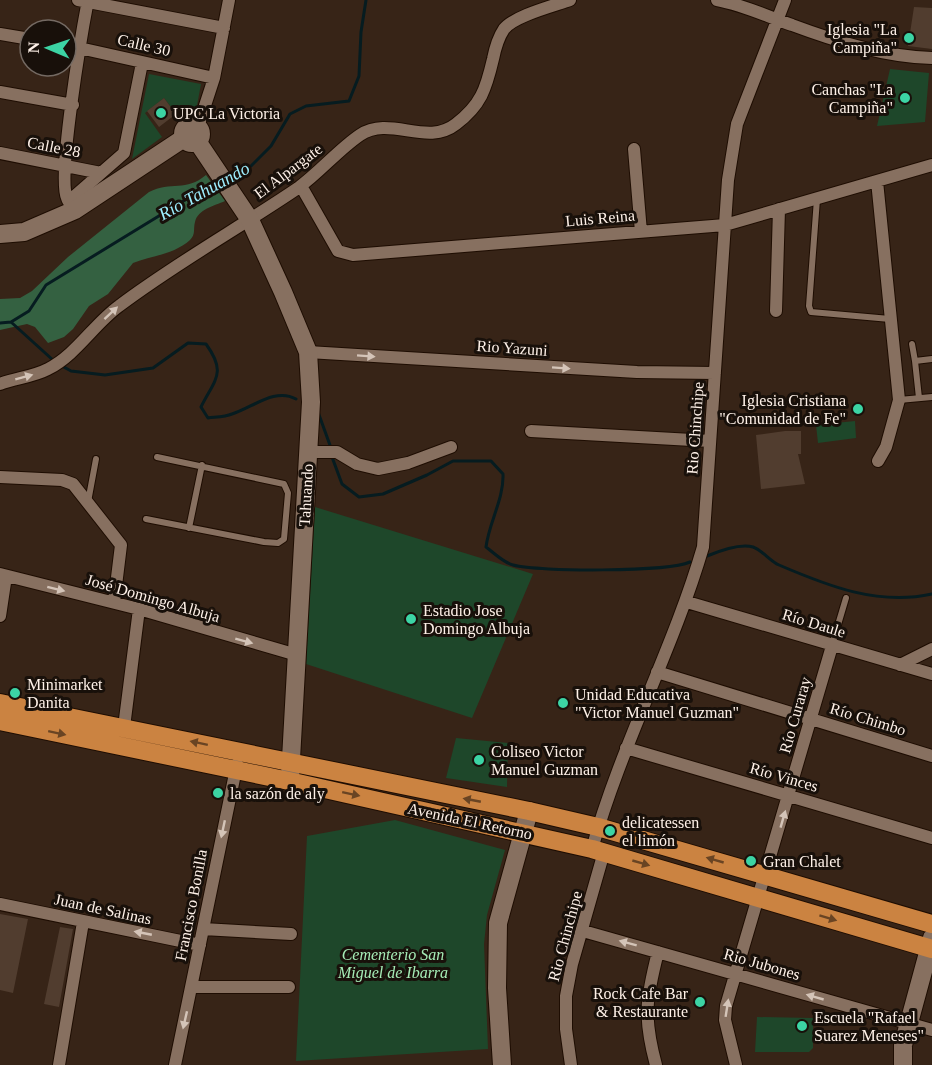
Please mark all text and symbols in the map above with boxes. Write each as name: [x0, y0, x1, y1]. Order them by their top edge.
north arrow: [18, 18, 78, 78]
place label: Iglesia "La Campiña": [827, 21, 897, 57]
street label: Calle 30: [116, 31, 172, 59]
marker: Iglesia "La Campiña": [902, 31, 916, 45]
text: N: [25, 41, 42, 54]
place label: Canchas "La Campiña": [811, 81, 893, 117]
marker: Canchas "La Campiña": [898, 91, 912, 105]
place label: UPC La Victoria: [173, 105, 280, 122]
marker: UPC La Victoria: [154, 106, 168, 120]
street label: Calle 28: [26, 134, 82, 160]
street label: El Alpargate: [251, 140, 326, 203]
water label: Río Tahuando: [154, 158, 253, 225]
street label: Luis Reina: [565, 206, 635, 230]
one-way arrow: [104, 306, 119, 320]
street label: Rio Yazuni: [476, 337, 549, 359]
one-way arrow: [357, 351, 376, 360]
one-way arrow: [551, 363, 570, 372]
one-way arrow: [15, 371, 33, 381]
street label: Rio Chinchipe: [683, 381, 708, 475]
place label: Iglesia Cristiana "Comunidad de Fe": [719, 392, 846, 427]
marker: Iglesia Cristiana "Comunidad de Fe": [851, 402, 865, 416]
street label: Tahuando: [296, 463, 316, 527]
street label: José Domingo Albuja: [84, 571, 222, 626]
one-way arrow: [47, 584, 66, 594]
place label: Estadio Jose Domingo Albuja: [423, 602, 530, 638]
street label: Río Daule: [780, 605, 848, 641]
marker: Estadio Jose Domingo Albuja: [404, 612, 418, 626]
one-way arrow: [235, 637, 253, 646]
street label: Río Curaray: [776, 675, 815, 755]
place label: Minimarket Danita: [27, 676, 103, 711]
marker: Minimarket Danita: [8, 686, 22, 700]
place label: Unidad Educativa "Victor Manuel Guzman": [575, 686, 739, 721]
marker: Unidad Educativa "Victor Manuel Guzman": [556, 696, 570, 710]
street label: Río Chimbo: [828, 699, 908, 739]
one-way arrow: [48, 729, 67, 738]
one-way arrow: [189, 738, 208, 747]
place label: Coliseo Victor Manuel Guzman: [491, 743, 598, 778]
marker: Coliseo Victor Manuel Guzman: [472, 753, 486, 767]
street label: Río Vinces: [748, 759, 820, 795]
place label: la sazón de aly: [230, 785, 325, 803]
marker: la sazón de aly: [211, 786, 225, 800]
one-way arrow: [342, 790, 360, 800]
one-way arrow: [462, 795, 481, 804]
street label: Avenida El Retorno: [406, 800, 534, 842]
one-way arrow: [779, 810, 788, 828]
place label: delicatessen el limón: [622, 814, 699, 849]
one-way arrow: [218, 819, 228, 838]
marker: delicatessen el limón: [603, 824, 617, 838]
street label: Francisco Bonilla: [172, 848, 210, 962]
place label: Gran Chalet: [763, 853, 841, 870]
marker: Gran Chalet: [744, 854, 758, 868]
one-way arrow: [706, 855, 724, 864]
one-way arrow: [632, 859, 650, 868]
street label: Rio Chinchipe: [545, 889, 586, 983]
street label: Juan de Salinas: [53, 890, 153, 928]
one-way arrow: [819, 914, 837, 923]
one-way arrow: [133, 928, 152, 938]
one-way arrow: [619, 938, 637, 948]
street label: Rio Jubones: [722, 945, 802, 983]
park label: Cementerio San Miguel de Ibarra: [337, 946, 448, 982]
place label: Rock Cafe Bar & Restaurante: [593, 985, 689, 1020]
one-way arrow: [806, 991, 824, 1001]
marker: Rock Cafe Bar & Restaurante: [693, 995, 707, 1009]
one-way arrow: [723, 998, 732, 1017]
place label: Escuela "Rafael Suarez Meneses": [814, 1009, 924, 1044]
one-way arrow: [180, 1011, 189, 1030]
marker: Escuela "Rafael Suarez Meneses": [795, 1019, 809, 1033]

